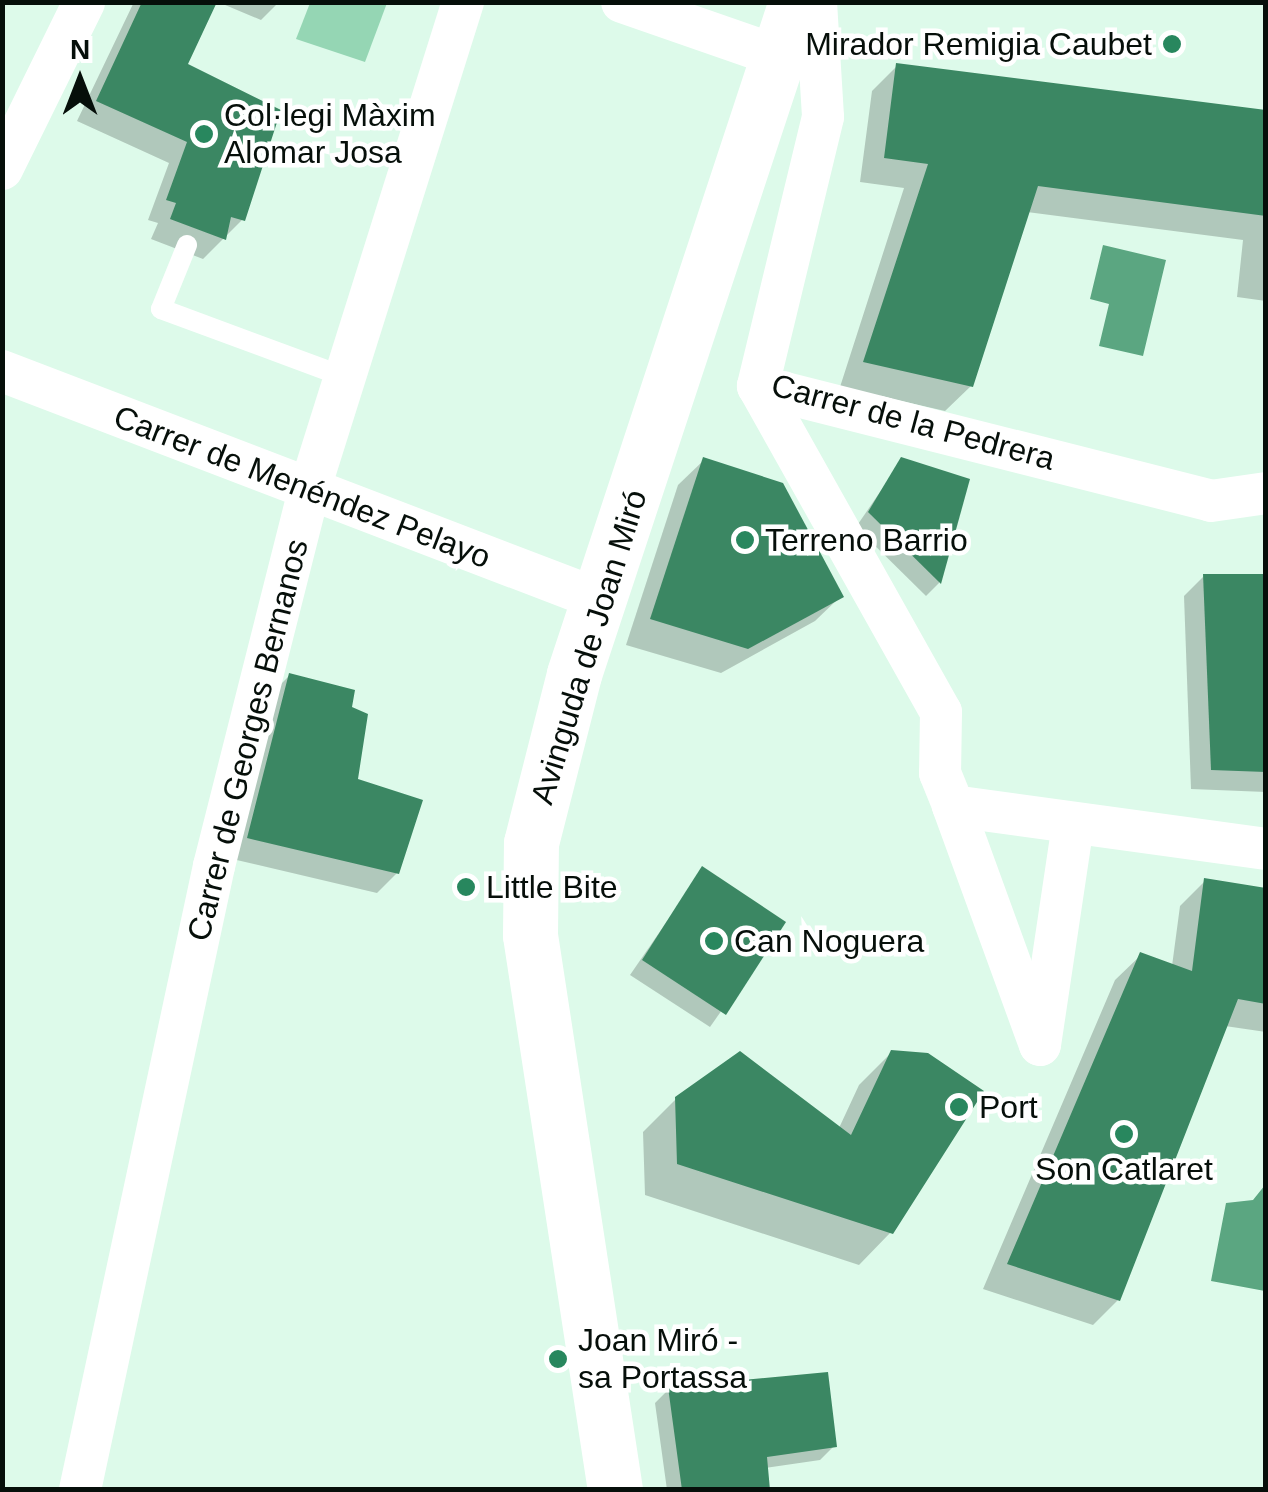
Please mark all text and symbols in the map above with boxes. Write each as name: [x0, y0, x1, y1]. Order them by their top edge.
place label: Mirador Remigia Caubet: [805, 25, 1152, 63]
north arrow: [30, 30, 130, 130]
marker: Mirador Remigia Caubet: [1161, 33, 1183, 55]
text: N: [70, 34, 90, 65]
place label: Col·legi Màxim Alomar Josa: [224, 97, 436, 172]
marker: Col·legi Màxim Alomar Josa: [193, 123, 215, 145]
street label: Carrer de la Pedrera: [767, 366, 1059, 478]
street label: Carrer de Menéndez Pelayo: [108, 397, 496, 577]
street label: Avinguda de Joan Miró: [523, 485, 655, 809]
place label: Terreno Barrio: [765, 521, 968, 559]
marker: Terreno Barrio: [734, 529, 756, 551]
street label: Carrer de Georges Bernanos: [179, 535, 317, 945]
place label: Little Bite: [486, 868, 618, 906]
marker: Little Bite: [455, 876, 477, 898]
place label: Can Noguera: [734, 922, 924, 960]
marker: Can Noguera: [703, 930, 725, 952]
place label: Port: [979, 1088, 1038, 1126]
marker: Port: [948, 1096, 970, 1118]
marker: Son Catlaret: [1113, 1123, 1135, 1145]
place label: Son Catlaret: [1035, 1150, 1213, 1188]
place label: Joan Miró - sa Portassa: [578, 1322, 747, 1397]
marker: Joan Miró - sa Portassa: [547, 1348, 569, 1370]

